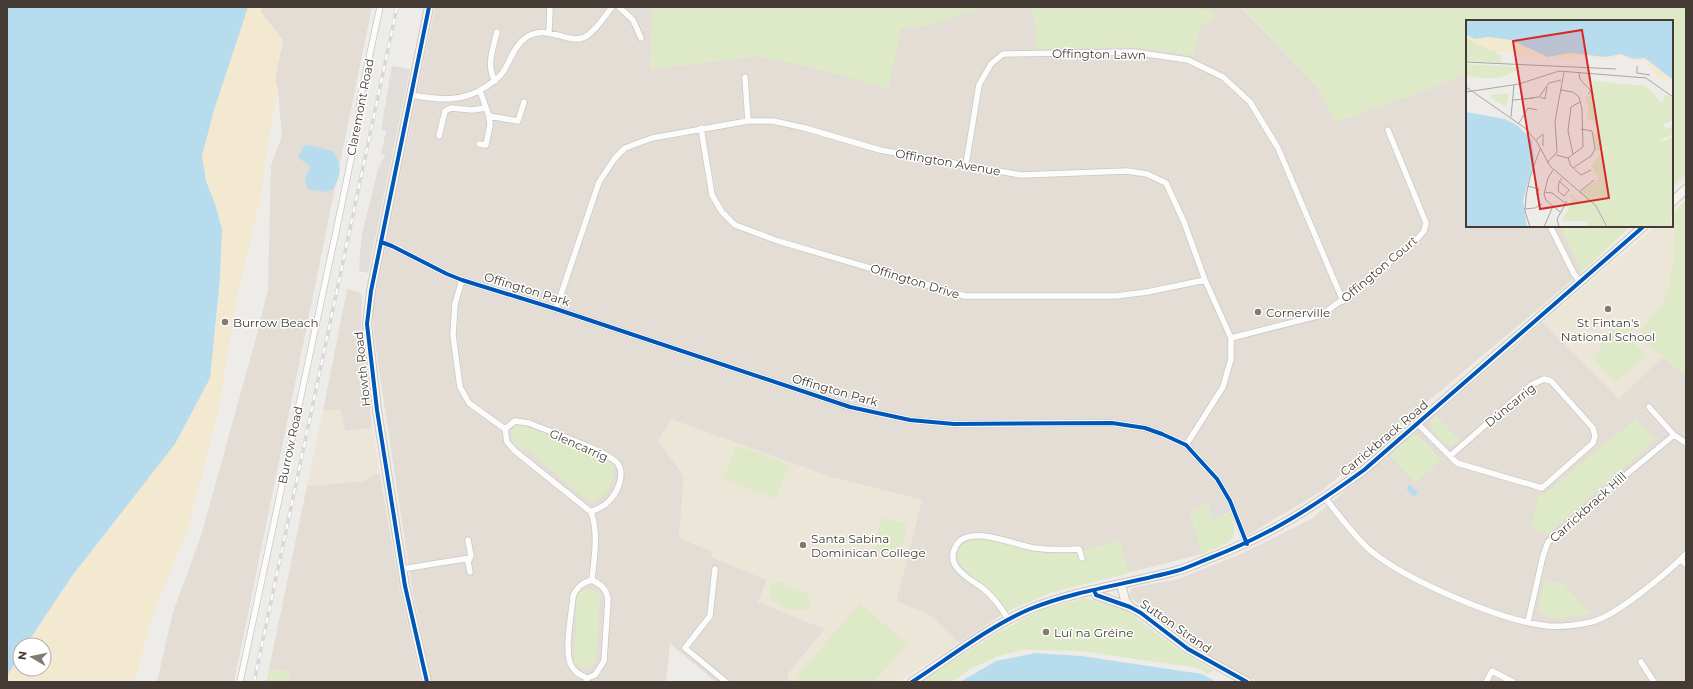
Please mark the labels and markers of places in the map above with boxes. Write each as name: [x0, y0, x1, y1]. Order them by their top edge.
marker: St Fintan's National School: [1603, 304, 1613, 314]
place label: Cornerville: [1266, 305, 1330, 320]
marker: Cornerville: [1253, 307, 1263, 317]
place label: Burrow Beach: [233, 315, 319, 330]
place label: St Fintan's National School: [1561, 315, 1655, 344]
marker: Burrow Beach: [220, 317, 230, 327]
place label: Santa Sabina Dominican College: [811, 531, 926, 560]
marker: Santa Sabina Dominican College: [798, 540, 808, 550]
place label: Luí na Gréine: [1054, 625, 1134, 640]
marker: Luí na Gréine: [1041, 627, 1051, 637]

